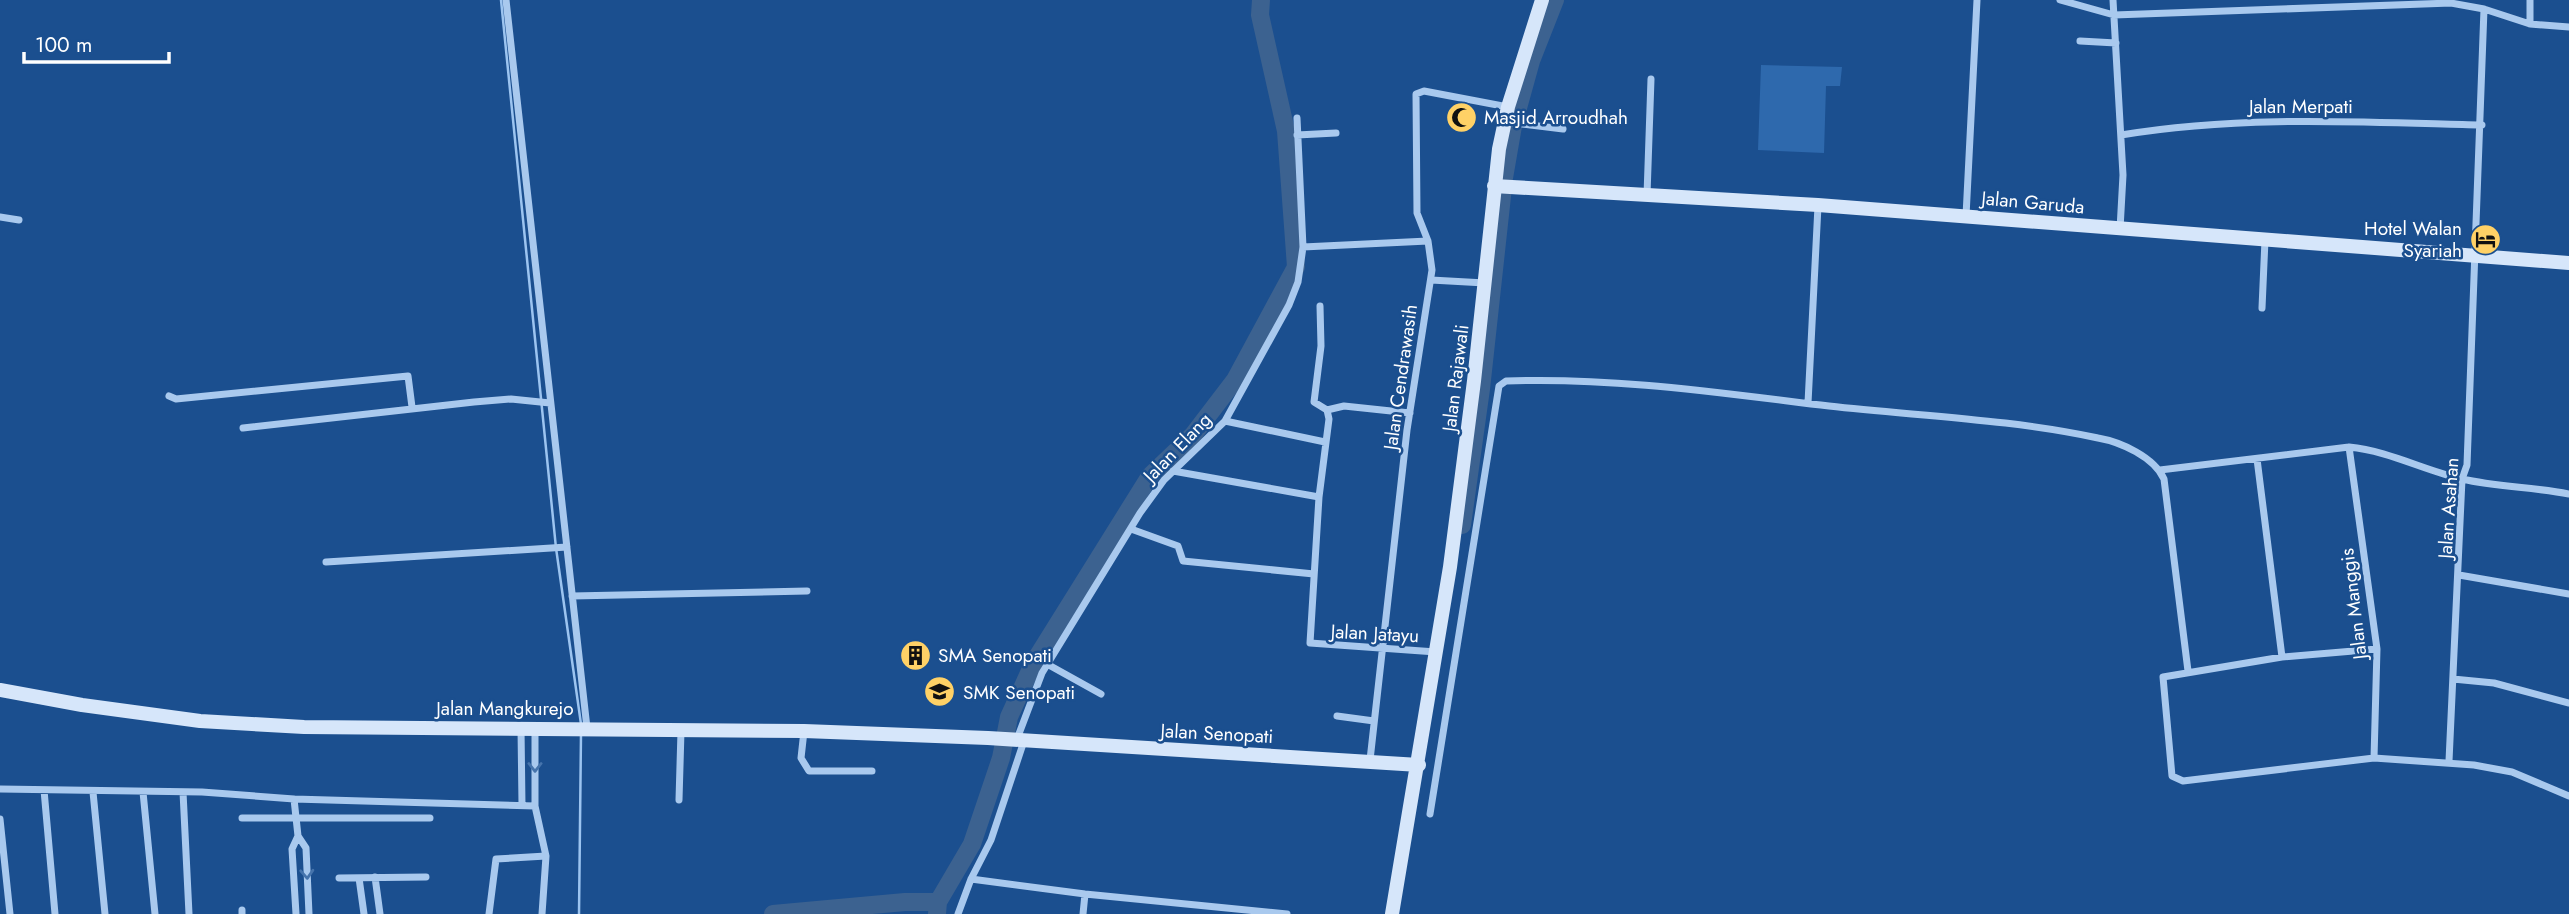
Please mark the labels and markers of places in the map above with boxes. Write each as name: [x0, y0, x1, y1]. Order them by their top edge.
mosque icon: Masjid Arroudhah: [1444, 100, 1478, 134]
place label: Masjid Arroudhah: [1484, 104, 1628, 131]
place label: Hotel Walan Syariah: [2364, 215, 2462, 264]
hotel icon: Hotel Walan Syariah: [2468, 222, 2502, 256]
building icon: SMA Senopati: [898, 638, 932, 672]
place label: SMA Senopati: [938, 642, 1052, 669]
school or university icon: SMK Senopati: [923, 675, 957, 709]
place label: SMK Senopati: [963, 679, 1075, 706]

